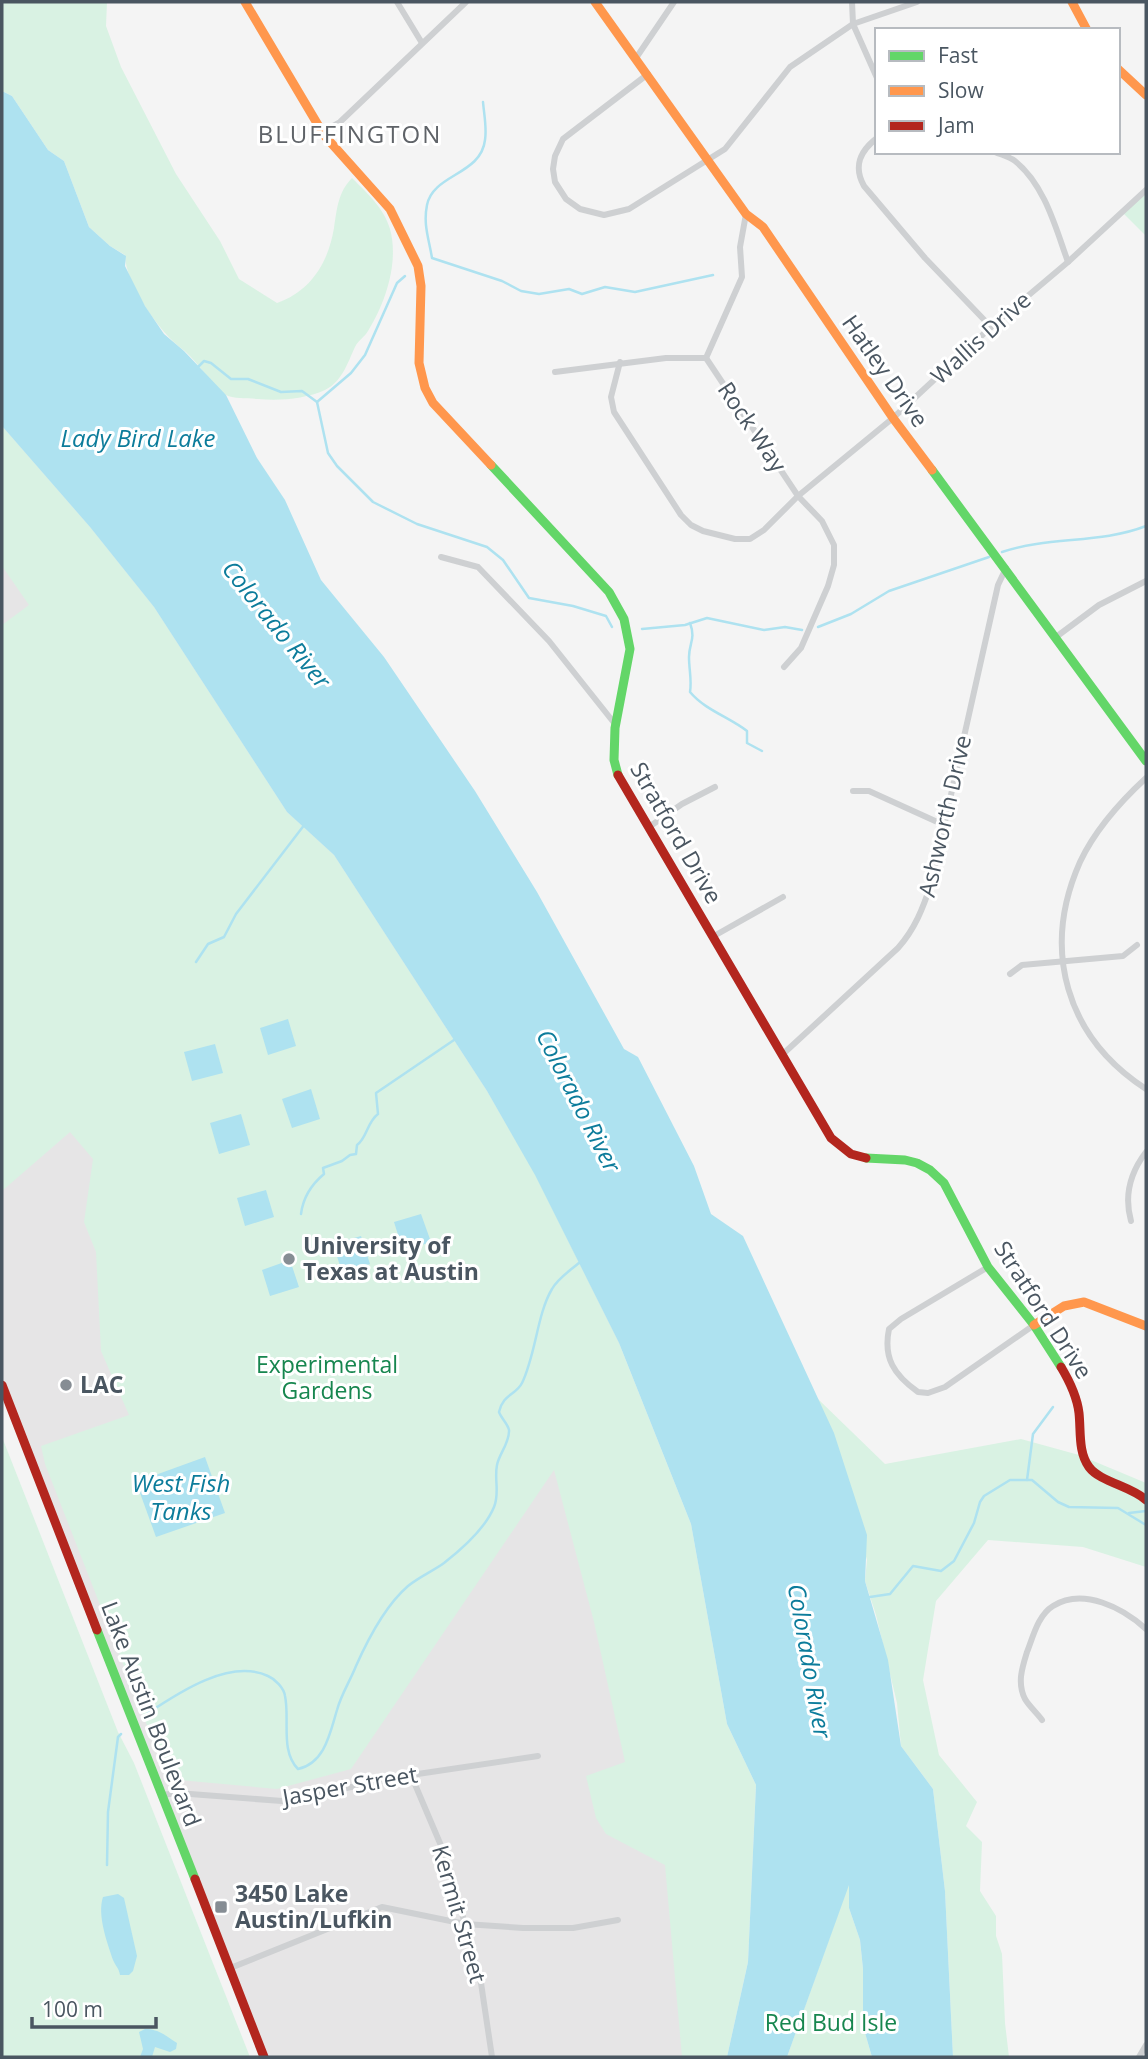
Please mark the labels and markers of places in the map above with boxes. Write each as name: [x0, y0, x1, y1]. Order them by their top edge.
place label: University of Texas at Austin: [303, 1229, 479, 1287]
marker: University of Texas at Austin: [281, 1251, 297, 1267]
place label: LAC: [80, 1368, 124, 1400]
marker: LAC: [58, 1377, 74, 1393]
place label: 3450 Lake Austin/Lufkin: [235, 1877, 392, 1935]
marker: 3450 Lake Austin/Lufkin: [213, 1899, 229, 1915]

